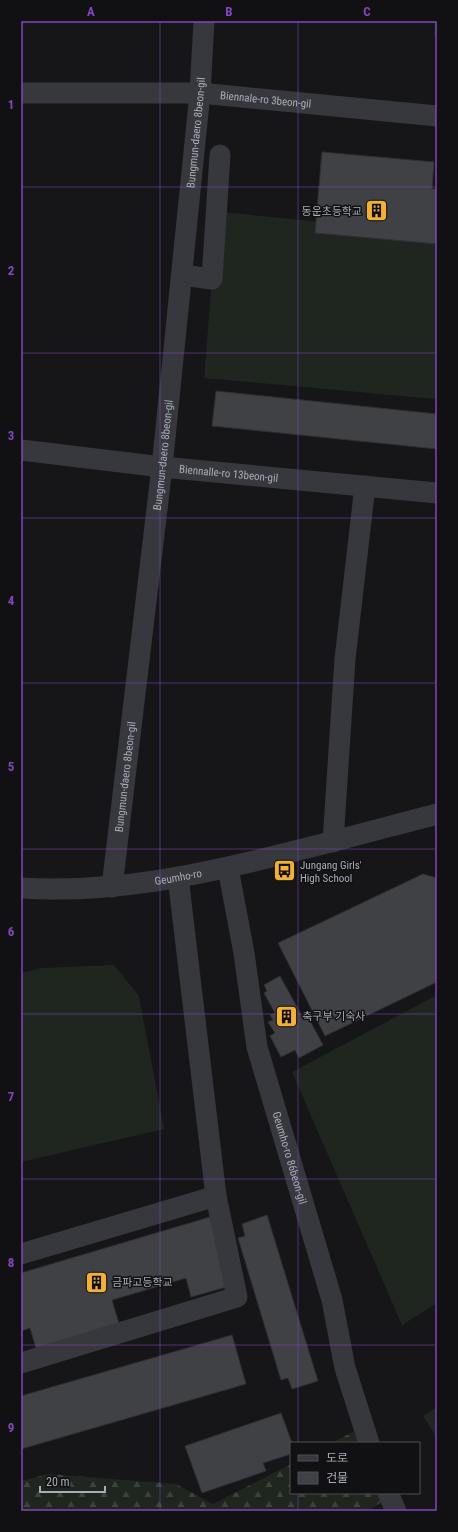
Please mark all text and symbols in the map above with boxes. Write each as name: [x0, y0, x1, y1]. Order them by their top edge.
text: A: [87, 4, 95, 19]
text: B: [225, 4, 233, 19]
text: C: [363, 4, 371, 19]
street label: Bungmun-daero 8beon-gil: [184, 77, 208, 189]
street label: Biennale-ro 3beon-gil: [219, 89, 312, 111]
text: 1: [8, 97, 14, 112]
building icon: 동운초등학교: [364, 198, 390, 224]
place label: 동운초등학교: [301, 205, 362, 218]
text: 2: [8, 263, 15, 278]
street label: Bungmun-daero 8beon-gil: [151, 399, 176, 511]
text: 3: [8, 428, 14, 443]
street label: Biennalle-ro 13beon-gil: [179, 463, 279, 485]
text: 4: [8, 593, 15, 608]
street label: Bungmun-daero 8beon-gil: [113, 721, 139, 833]
text: 5: [8, 759, 15, 774]
bus stop icon: Jungang Girls' High School: [271, 858, 297, 884]
place label: Jungang Girls' High School: [300, 859, 362, 885]
street label: Geumho-ro: [154, 867, 203, 888]
text: 6: [8, 924, 15, 939]
building icon: 축구부 기숙사: [274, 1003, 300, 1029]
place label: 축구부 기숙사: [302, 1010, 365, 1023]
text: 7: [8, 1089, 15, 1104]
street label: Geumho-ro 86beon-gil: [270, 1110, 309, 1206]
text: 8: [8, 1255, 14, 1270]
building icon: 금파고등학교: [83, 1269, 109, 1295]
place label: 금파고등학교: [112, 1276, 173, 1289]
text: 9: [8, 1420, 14, 1435]
legend: [290, 1442, 420, 1494]
text: 도로: [326, 1451, 348, 1465]
scale bar: [40, 1468, 105, 1494]
text: 건물: [326, 1471, 348, 1485]
text: 20 m: [46, 1475, 70, 1489]

